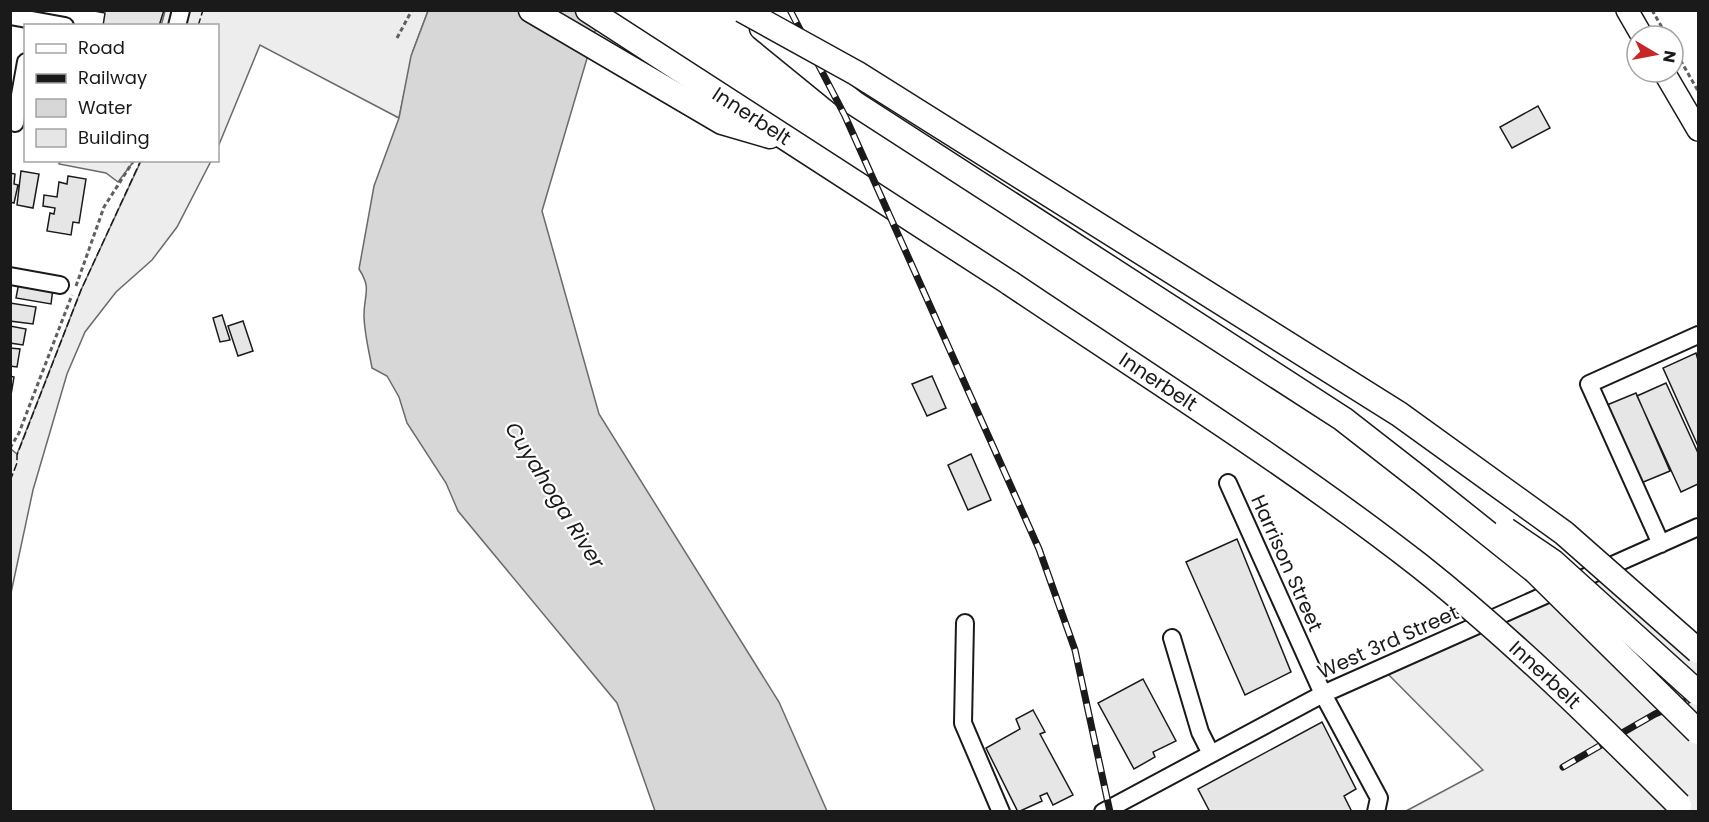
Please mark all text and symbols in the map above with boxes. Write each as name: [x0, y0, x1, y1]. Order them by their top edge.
legend: [24, 24, 219, 162]
north arrow: [1625, 24, 1685, 84]
text: Road: [78, 35, 125, 60]
text: N: [1657, 49, 1682, 64]
text: Railway: [78, 65, 147, 90]
street label: Innerbelt: [707, 80, 797, 152]
text: Water: [78, 95, 132, 120]
text: Building: [78, 125, 150, 150]
street label: Innerbelt: [1114, 345, 1203, 418]
water label: Cuyahoga River: [498, 416, 612, 575]
street label: Harrison Street: [1244, 490, 1330, 636]
street label: West 3rd Street: [1313, 598, 1463, 686]
street label: Innerbelt: [1503, 634, 1587, 715]

